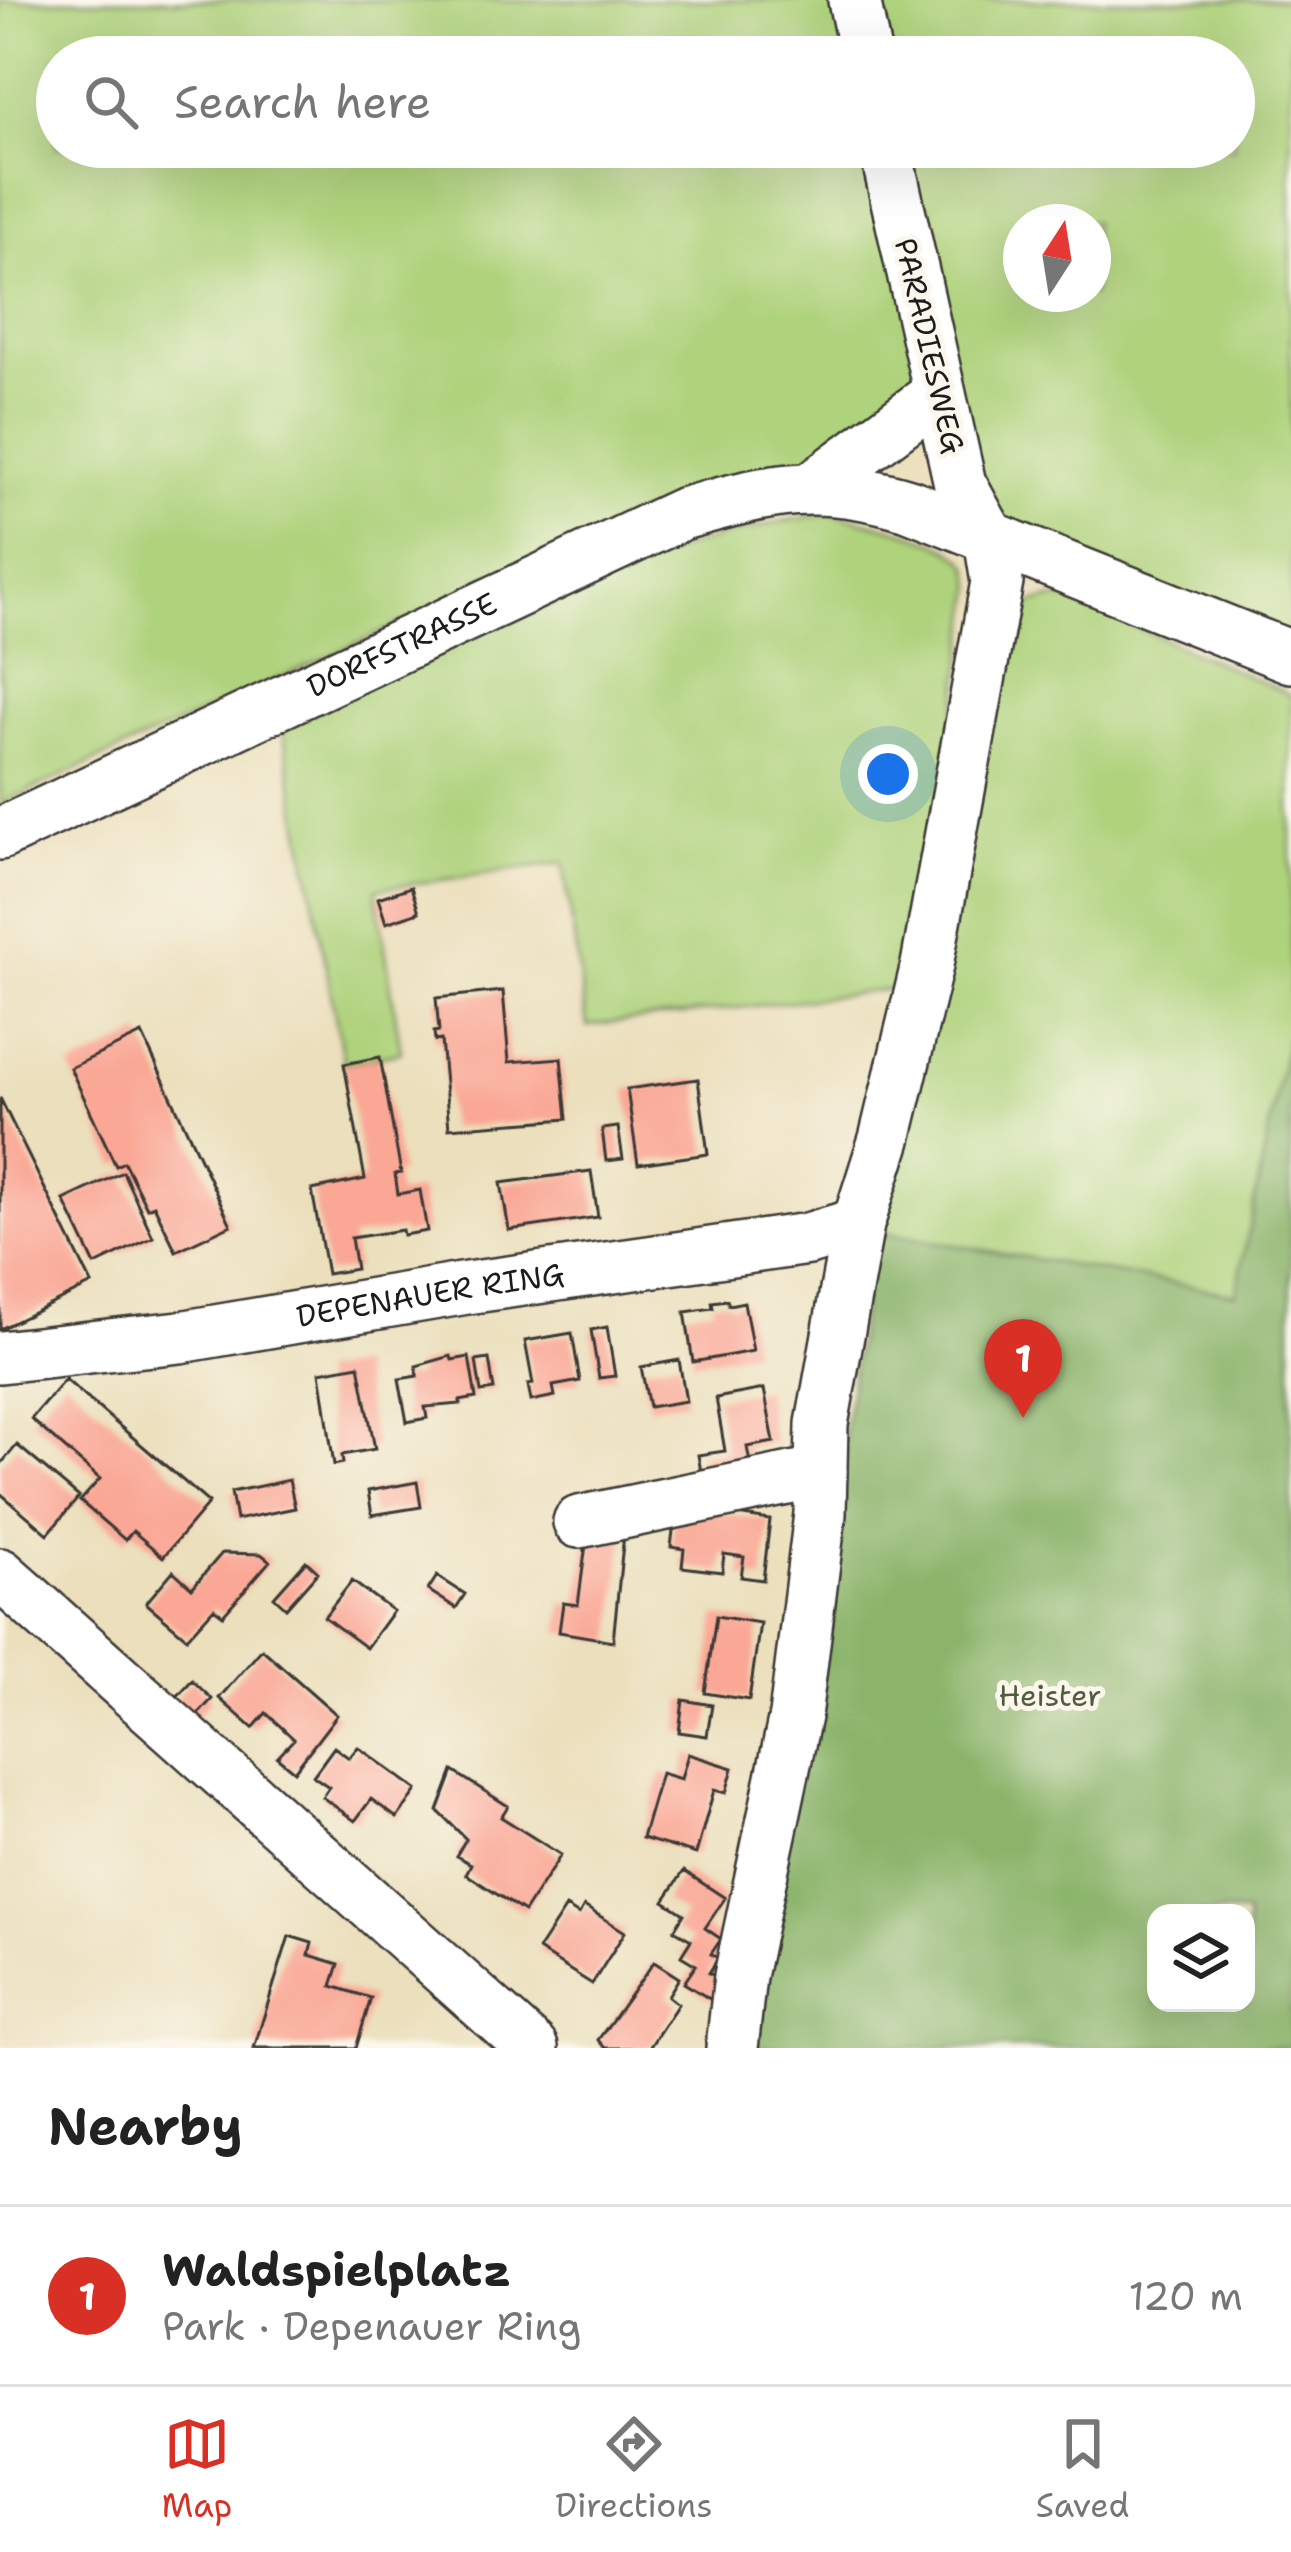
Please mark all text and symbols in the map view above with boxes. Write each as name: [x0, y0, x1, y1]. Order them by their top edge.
search box: [36, 36, 1255, 168]
icon: search: [78, 69, 144, 135]
text: Search here: [174, 72, 431, 132]
north arrow: [1003, 204, 1111, 312]
street label: PARADIESWEG: [885, 234, 974, 458]
street label: DORFSTRASSE: [300, 583, 503, 707]
your location: [858, 744, 918, 804]
street label: DEPENAUER RING: [293, 1253, 567, 1337]
pin: 1: [984, 1319, 1062, 1418]
park label: Heister: [998, 1675, 1102, 1716]
map controls: [1147, 1904, 1255, 2012]
button: layers: [1147, 1904, 1255, 2012]
text: Nearby: [48, 2092, 243, 2160]
text: Waldspielplatz: [162, 2240, 511, 2300]
text: 1: [78, 2270, 96, 2322]
text: 120 m: [1128, 2270, 1243, 2322]
text: Park · Depenauer Ring: [162, 2300, 581, 2352]
tab: Map: [162, 2411, 232, 2528]
tab: Directions: [555, 2411, 713, 2528]
tab: Saved: [1036, 2411, 1129, 2528]

